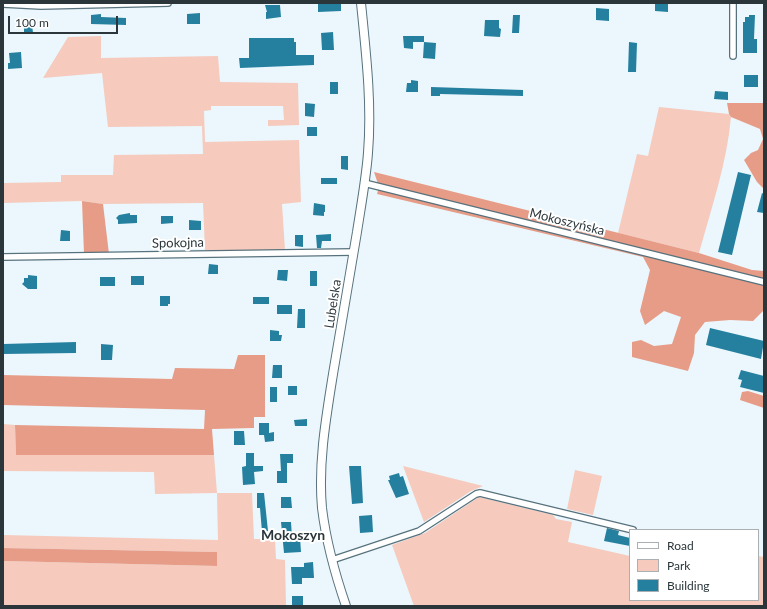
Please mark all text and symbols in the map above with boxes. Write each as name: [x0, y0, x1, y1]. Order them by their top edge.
scale bar: [10, 8, 120, 34]
text: 100 m: [15, 15, 49, 30]
street label: Mokoszyńska: [528, 205, 606, 239]
street label: Spokojna: [152, 235, 204, 251]
street label: Lubelska: [321, 278, 345, 330]
district label: Mokoszyn: [261, 527, 325, 543]
legend: [629, 529, 759, 601]
text: Road: [667, 538, 694, 553]
text: Park: [667, 558, 690, 573]
text: Building: [667, 578, 710, 593]

